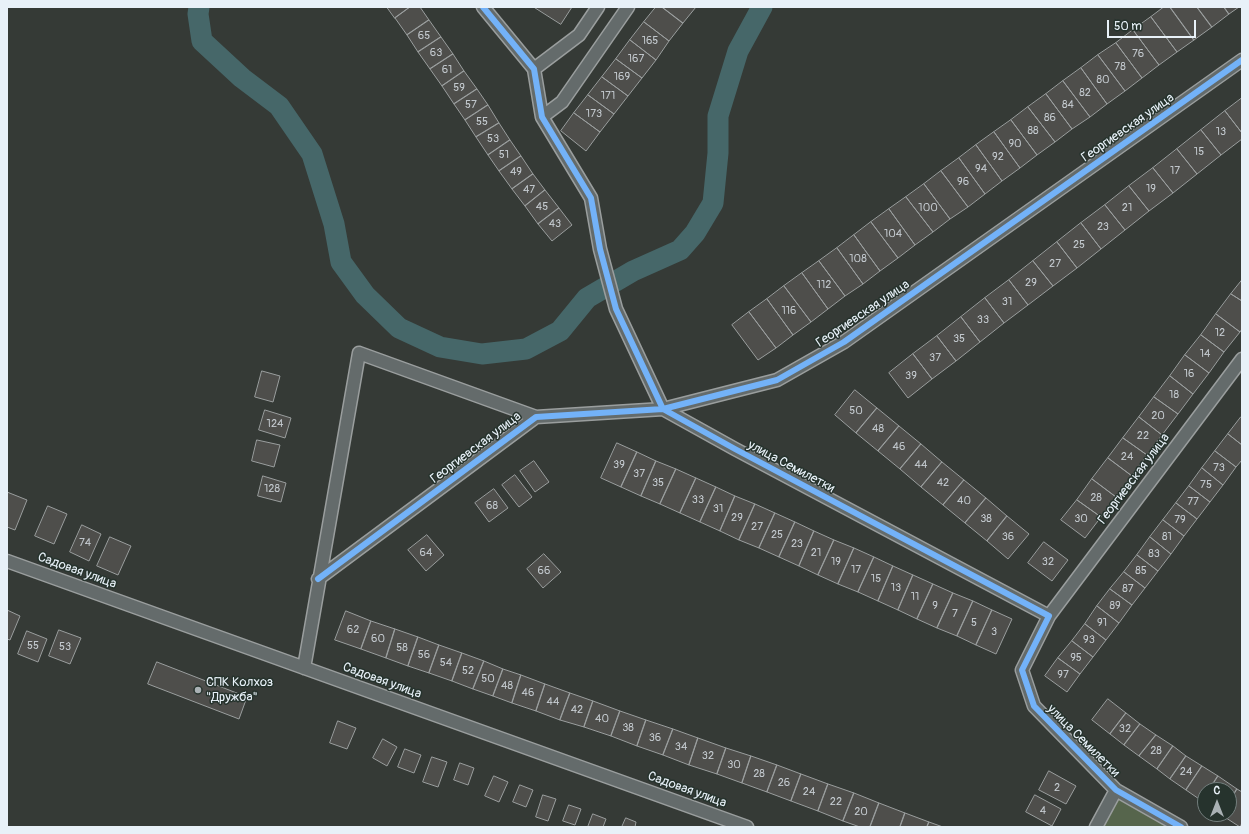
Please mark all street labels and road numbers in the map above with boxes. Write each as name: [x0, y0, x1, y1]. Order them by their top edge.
street label: Георгиевская улица: [1079, 90, 1177, 166]
street label: Георгиевская улица: [813, 277, 913, 351]
street label: Георгиевская улица: [428, 409, 524, 487]
street label: Георгиевская улица: [1095, 431, 1173, 527]
street label: улица Семилетки: [745, 438, 837, 496]
street label: Садовая улица: [36, 550, 118, 592]
street label: Садовая улица: [341, 660, 423, 702]
street label: улица Семилетки: [1043, 701, 1123, 781]
street label: Садовая улица: [646, 769, 728, 811]

